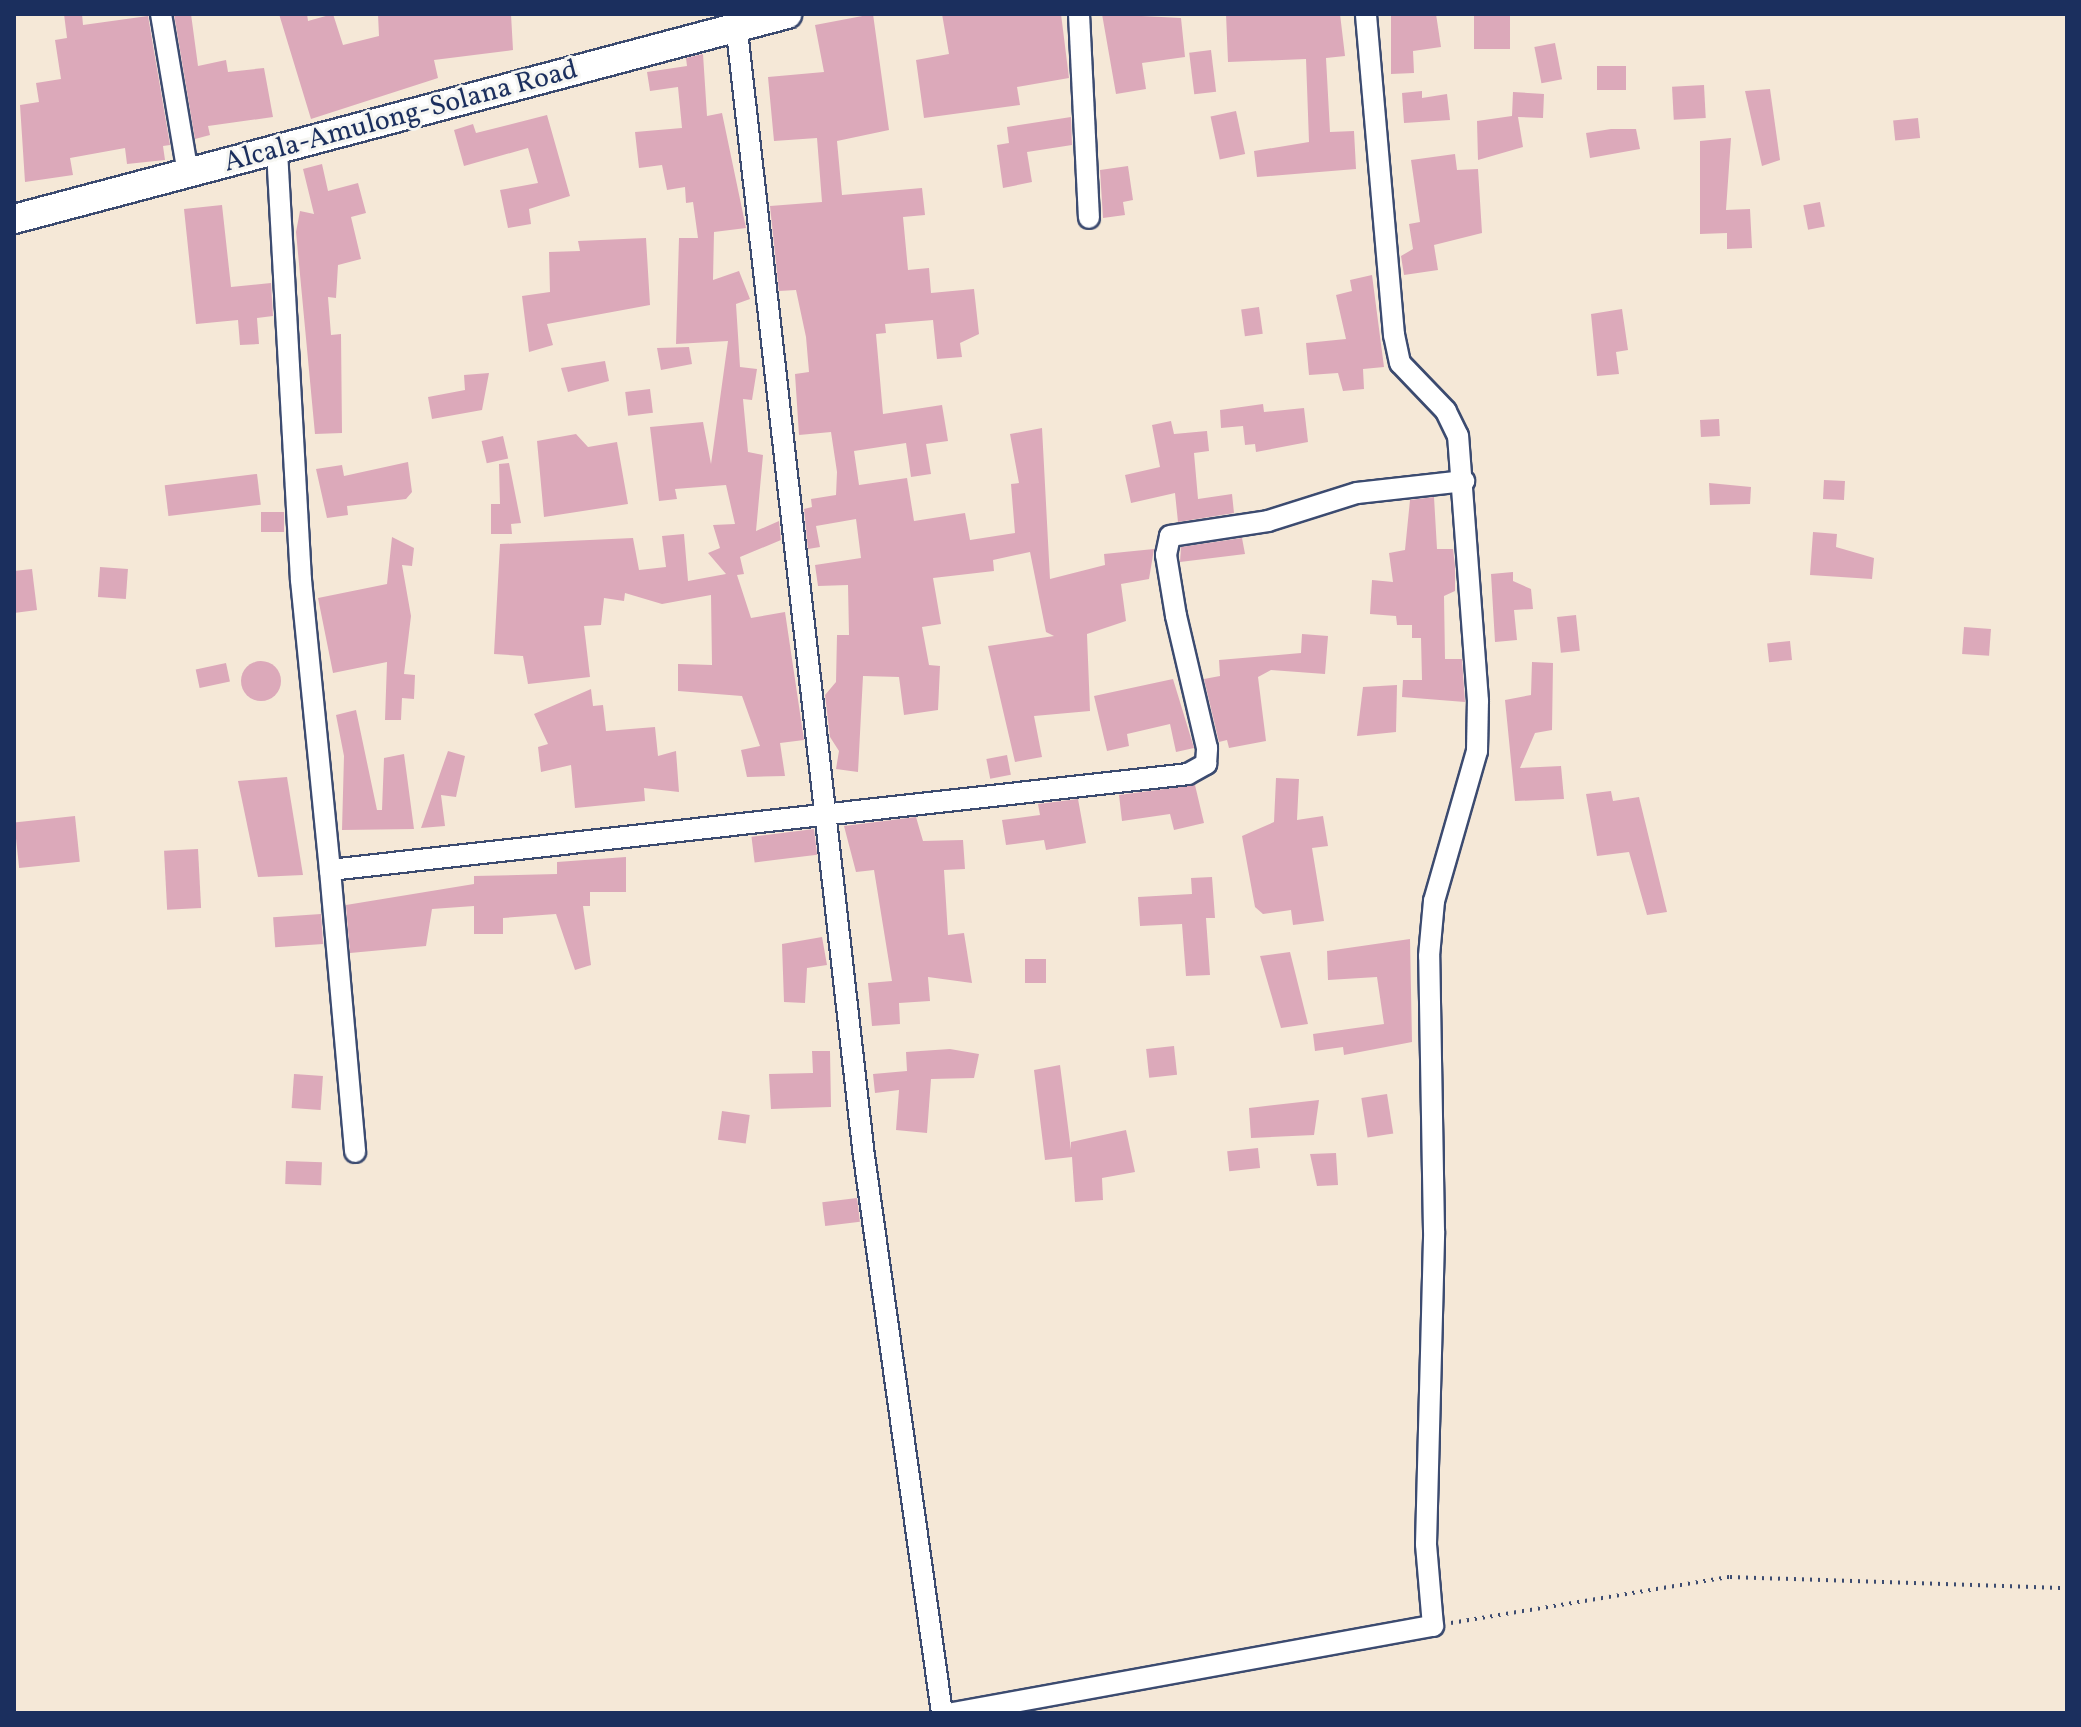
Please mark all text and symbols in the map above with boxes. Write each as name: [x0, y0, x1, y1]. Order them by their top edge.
street label: Alcala-Amulong-Solana Road: [220, 54, 582, 180]

